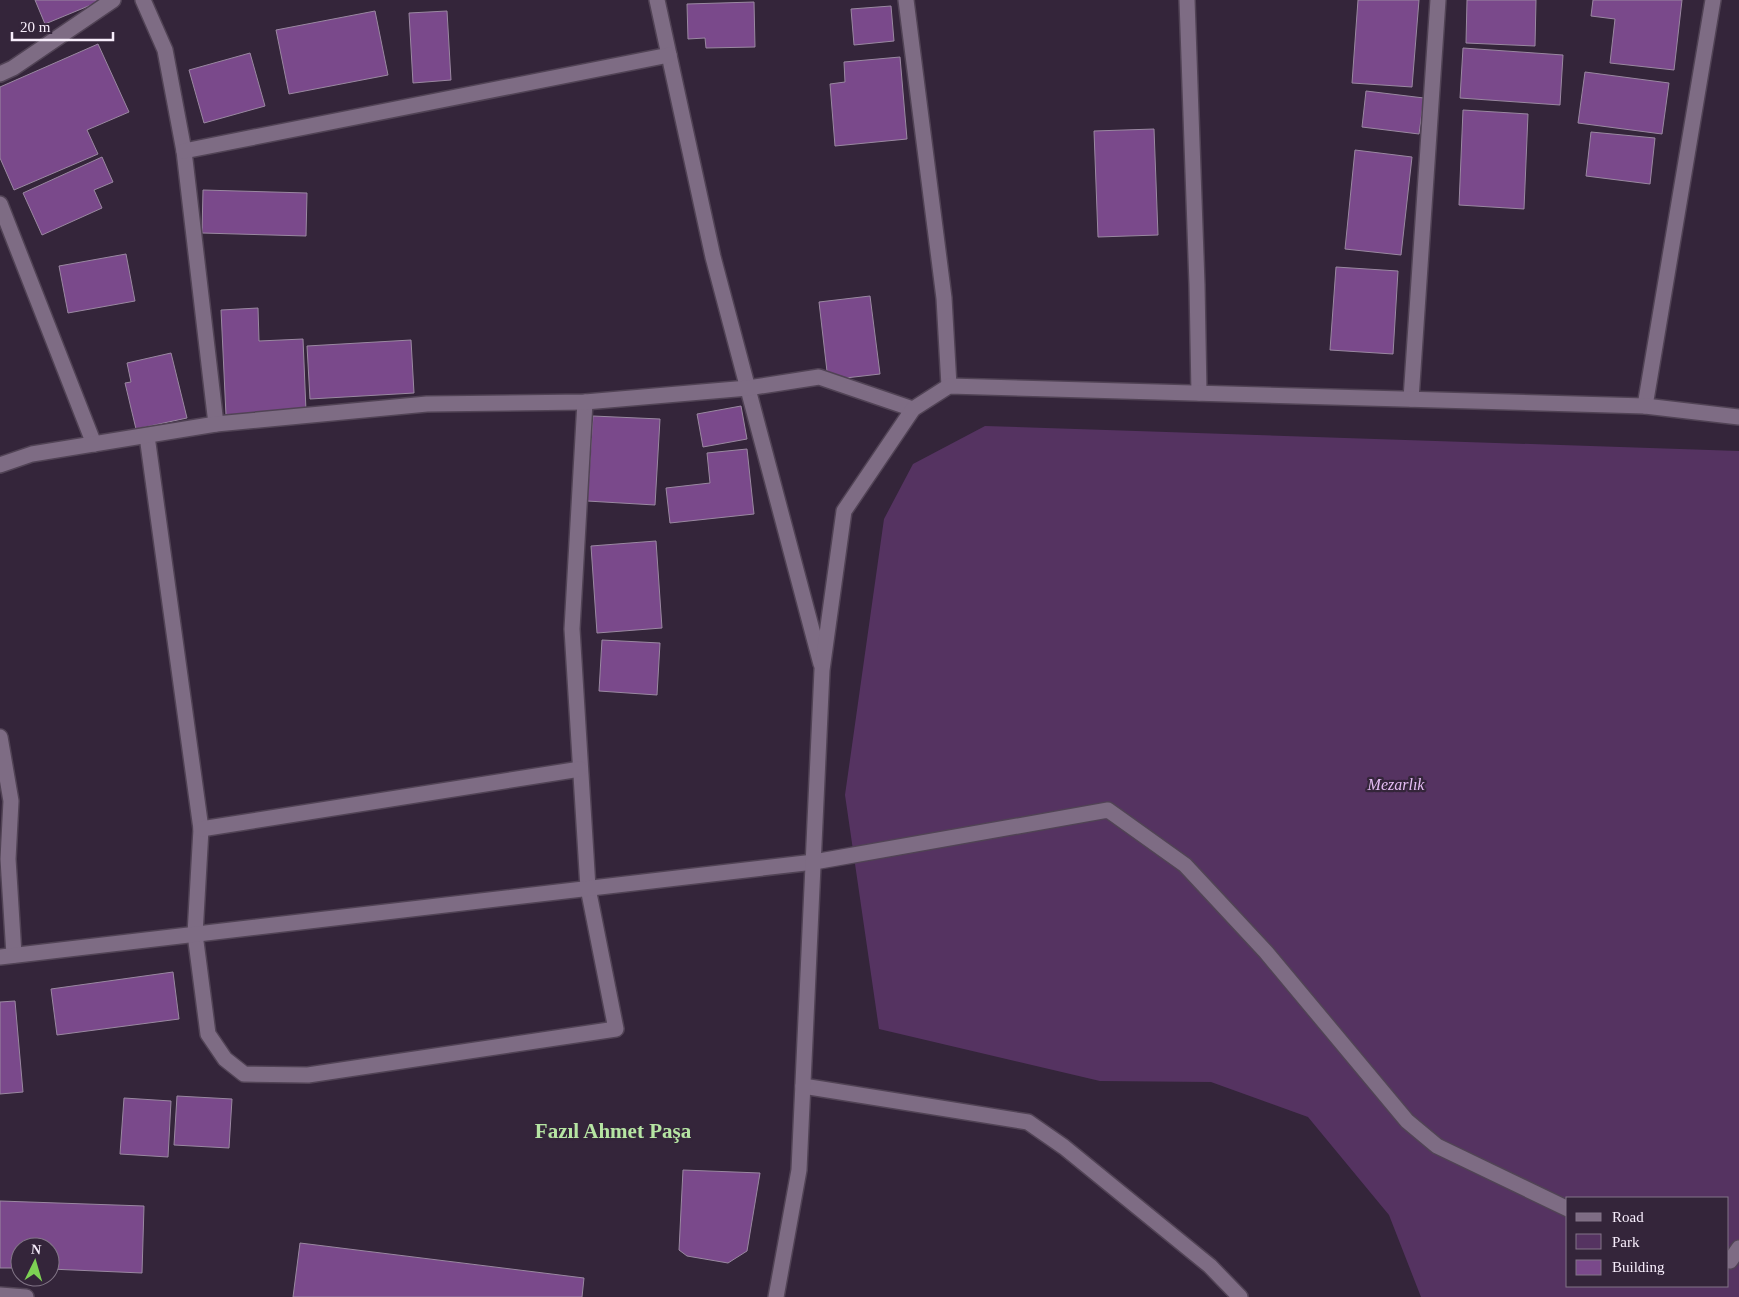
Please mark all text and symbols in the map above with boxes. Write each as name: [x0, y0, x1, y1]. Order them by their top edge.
scale bar: [12, 10, 114, 42]
text: 20 m: [20, 19, 51, 35]
park label: Mezarlık: [1367, 776, 1425, 793]
district label: Fazıl Ahmet Paşa: [535, 1119, 692, 1143]
legend: [1566, 1197, 1729, 1287]
text: Road: [1612, 1209, 1644, 1225]
text: Park: [1612, 1234, 1640, 1250]
north arrow: [10, 1237, 60, 1287]
text: N: [30, 1242, 42, 1257]
text: Building: [1612, 1259, 1665, 1275]

